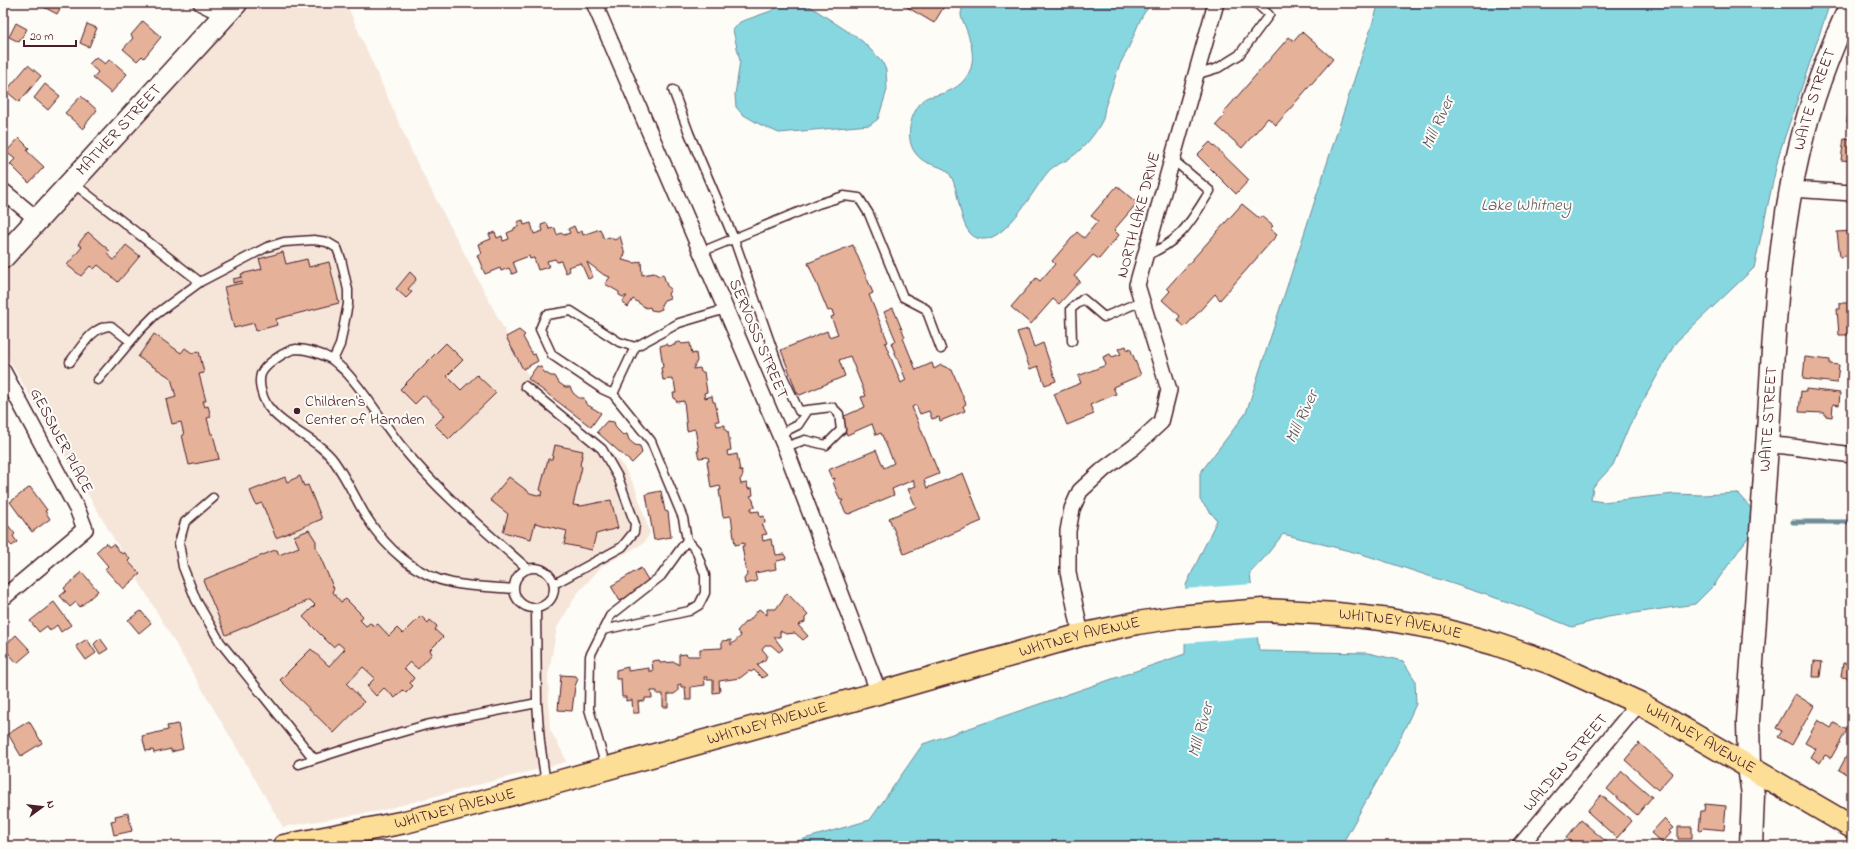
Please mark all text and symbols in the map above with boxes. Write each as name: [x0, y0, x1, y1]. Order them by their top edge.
scale bar: [24, 22, 76, 48]
text: 20 m: [30, 28, 53, 46]
street label: WAITE STREET: [1788, 45, 1843, 153]
street label: MATHER STREET: [71, 79, 168, 182]
water label: Mill River: [1415, 90, 1462, 154]
street label: NORTH LAKE DRIVE: [1111, 149, 1167, 281]
water label: Lake Whitney: [1481, 193, 1572, 219]
street label: SERVOSS STREET: [722, 275, 794, 403]
street label: WAITE STREET: [1753, 366, 1784, 473]
street label: GESSNER PLACE: [23, 384, 99, 498]
water label: Mill River: [1279, 384, 1326, 448]
place label: Children's Center of Hamden: [305, 390, 425, 432]
marker: Children's Center of Hamden: [292, 406, 302, 416]
street label: WHITNEY AVENUE: [1338, 602, 1465, 646]
street label: WHITNEY AVENUE: [1016, 611, 1143, 664]
street label: WHITNEY AVENUE: [704, 695, 831, 752]
water label: Mill River: [1181, 697, 1221, 760]
street label: WHITNEY AVENUE: [1641, 697, 1760, 780]
street label: WALDEN STREET: [1518, 709, 1614, 817]
street label: WHITNEY AVENUE: [392, 782, 518, 836]
north arrow: [22, 787, 62, 827]
text: N: [42, 799, 59, 810]

